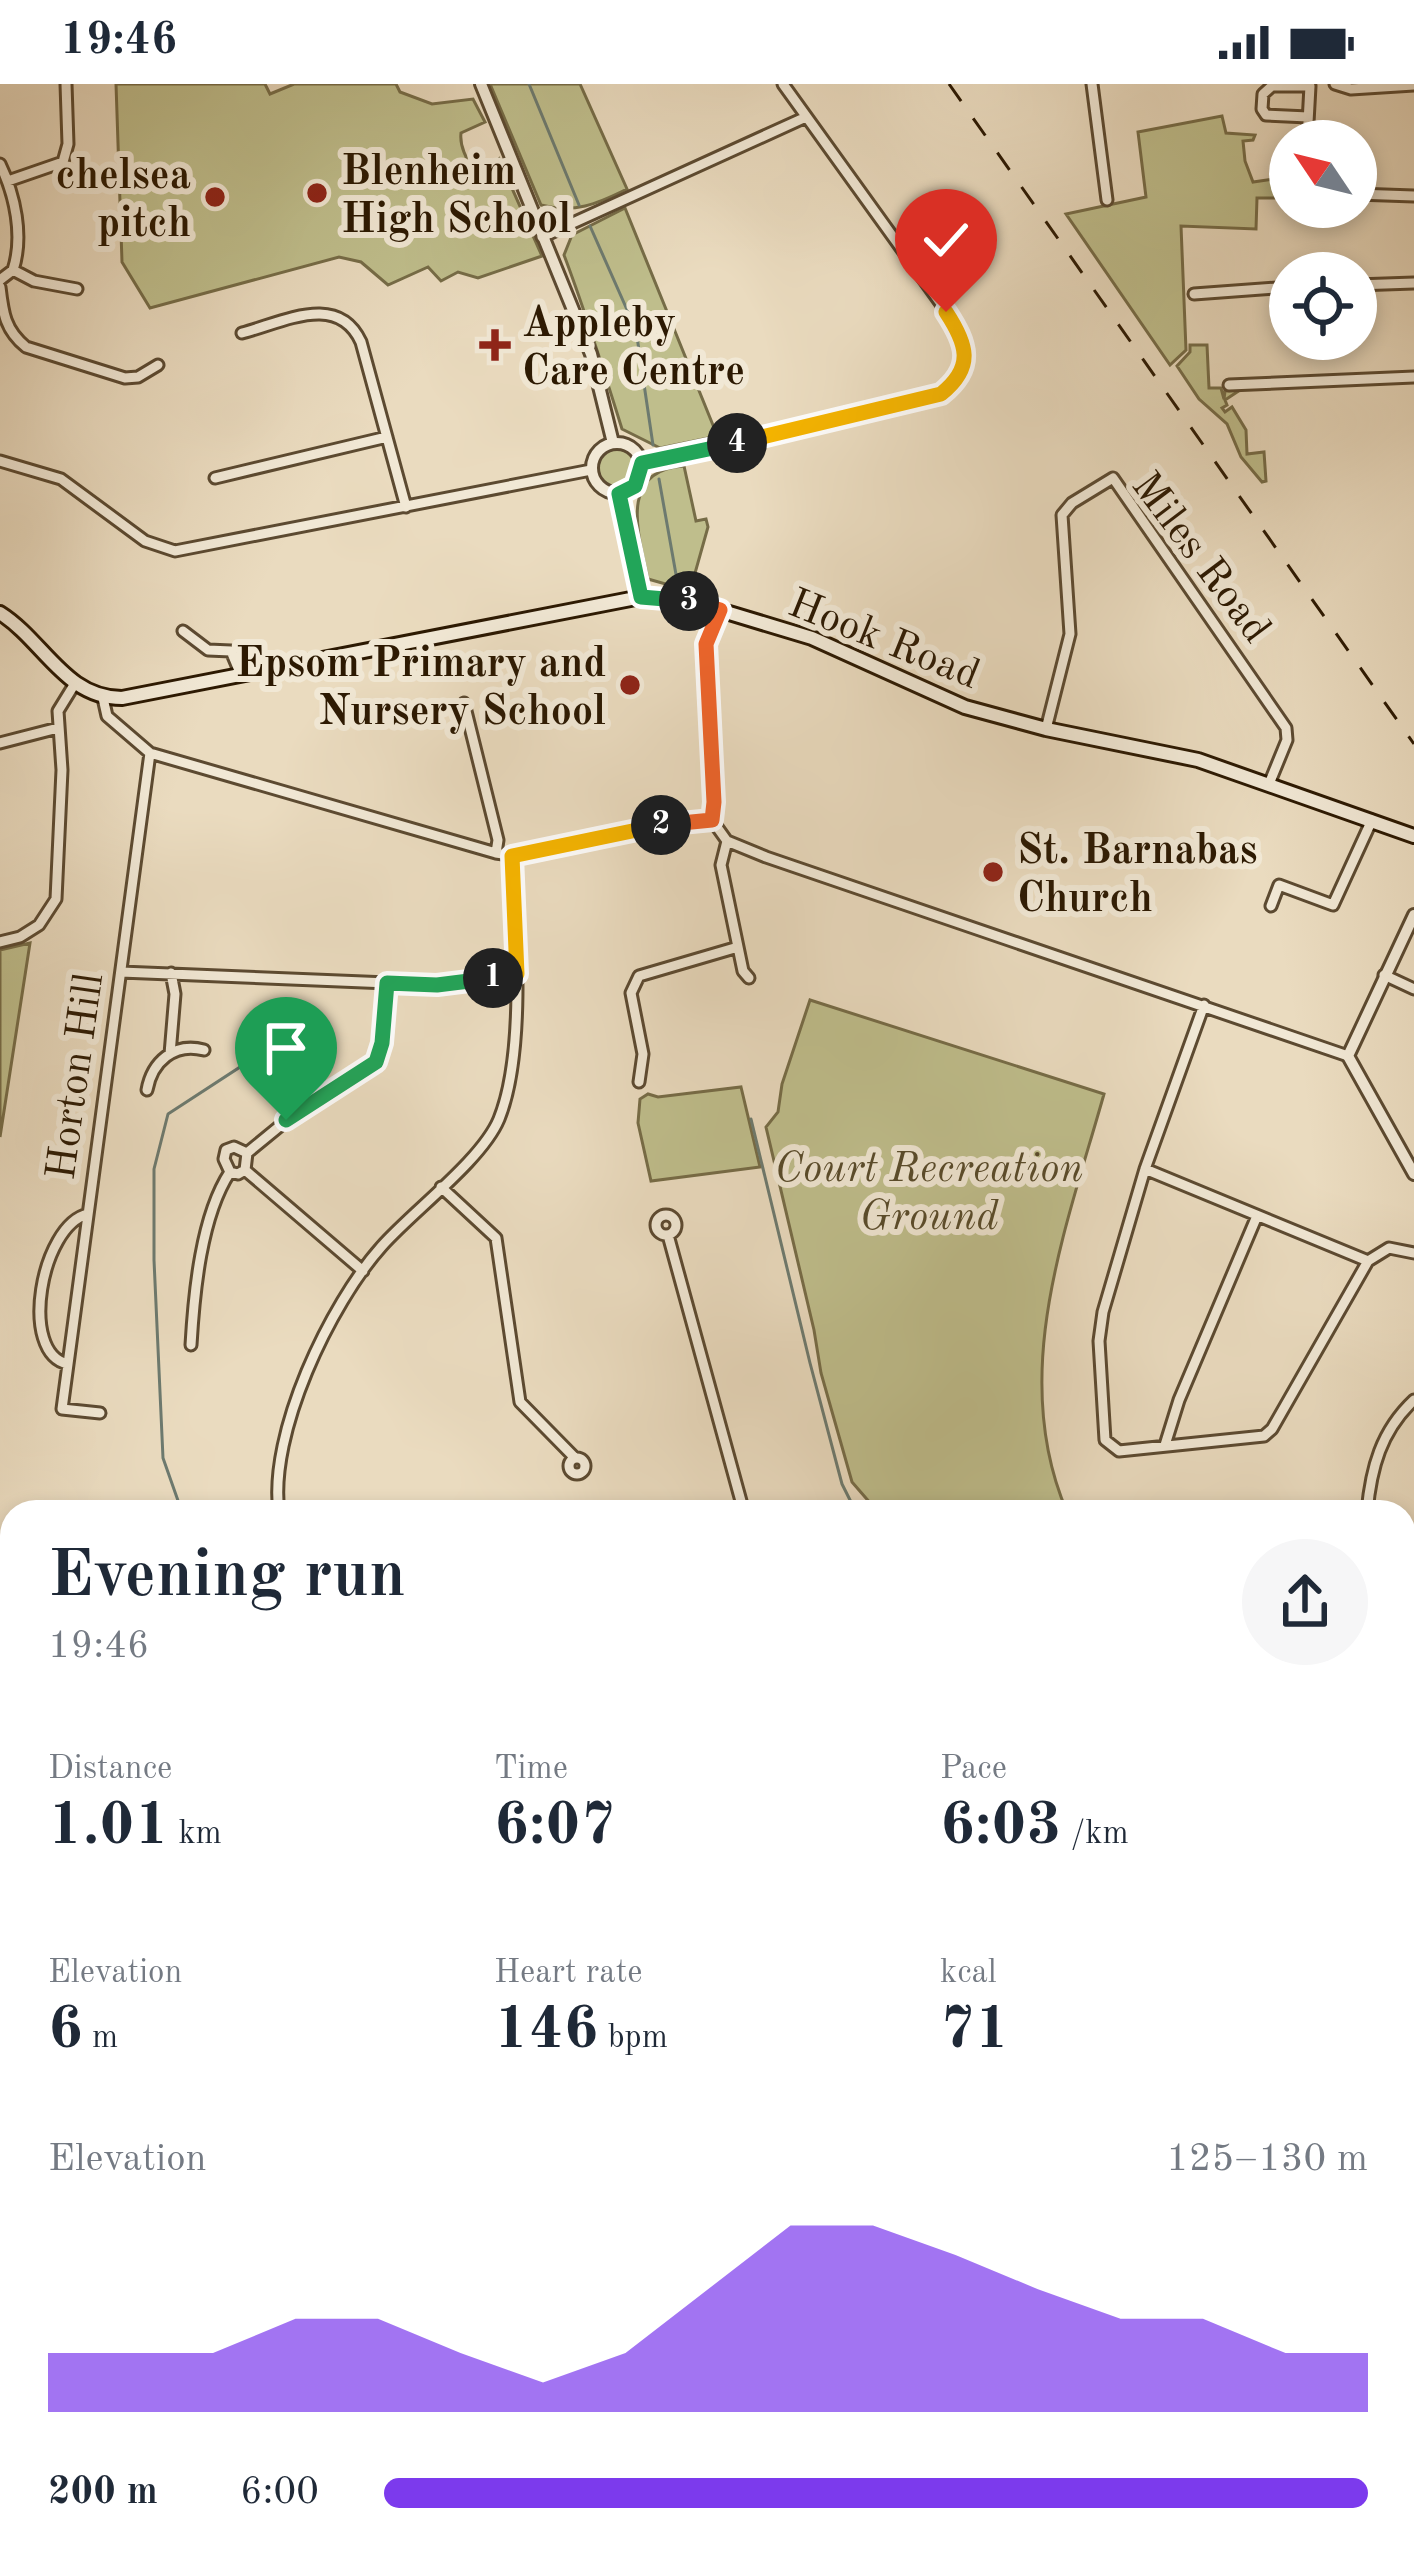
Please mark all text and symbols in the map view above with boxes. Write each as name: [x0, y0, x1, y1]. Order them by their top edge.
text: 19:46: [60, 19, 177, 64]
north arrow: [1269, 120, 1377, 228]
map controls: [1269, 120, 1377, 360]
place label: Blenheim High School: [341, 152, 571, 242]
place label: chelsea pitch: [56, 156, 191, 246]
marker: Blenheim High School: [304, 180, 330, 206]
marker: chelsea pitch: [202, 184, 228, 210]
pin: [895, 189, 997, 312]
icon: check: [913, 207, 979, 273]
button: locate: [1269, 252, 1377, 360]
place label: Appleby Care Centre: [522, 304, 745, 394]
marker: Appleby Care Centre: [479, 329, 511, 361]
pin: 4: [707, 413, 767, 473]
text: 4: [727, 426, 747, 459]
street label: Miles Road: [1123, 466, 1277, 651]
pin: 3: [659, 571, 719, 631]
street label: Hook Road: [782, 583, 985, 698]
text: 3: [679, 584, 699, 617]
place label: Epsom Primary and Nursery School: [235, 644, 606, 734]
marker: Epsom Primary and Nursery School: [617, 672, 643, 698]
pin: 2: [631, 795, 691, 855]
text: 2: [651, 808, 671, 841]
place label: St. Barnabas Church: [1017, 831, 1258, 921]
marker: St. Barnabas Church: [980, 859, 1006, 885]
pin: 1: [463, 948, 523, 1008]
text: 1: [483, 961, 503, 994]
street label: Horton Hill: [42, 971, 112, 1183]
pin: [235, 997, 337, 1120]
icon: arrive: [253, 1015, 319, 1081]
park label: Court Recreation Ground: [775, 1149, 1083, 1239]
button: share: [1242, 1539, 1368, 1665]
text: Evening run: [48, 1545, 406, 1611]
text: 19:46: [48, 1627, 149, 1666]
text: Distance: [48, 1753, 172, 1786]
text: Time: [494, 1753, 568, 1786]
text: Pace: [940, 1753, 1007, 1786]
text: 1.01: [48, 1797, 169, 1857]
text: 6:07: [494, 1797, 615, 1857]
text: 6:03: [940, 1797, 1061, 1857]
text: km: [169, 1818, 222, 1851]
text: /km: [1061, 1818, 1129, 1851]
text: Elevation: [48, 1957, 182, 1990]
text: Heart rate: [494, 1957, 642, 1990]
text: kcal: [940, 1957, 997, 1990]
text: 6: [48, 2001, 83, 2061]
text: 146: [494, 2001, 598, 2061]
text: 71: [940, 2001, 1010, 2061]
text: m: [83, 2022, 118, 2055]
text: bpm: [598, 2022, 668, 2055]
text: Elevation: [48, 2140, 207, 2179]
text: 125–130 m: [1166, 2140, 1368, 2179]
text: 200 m: [48, 2473, 158, 2512]
text: 6:00: [240, 2473, 319, 2512]

